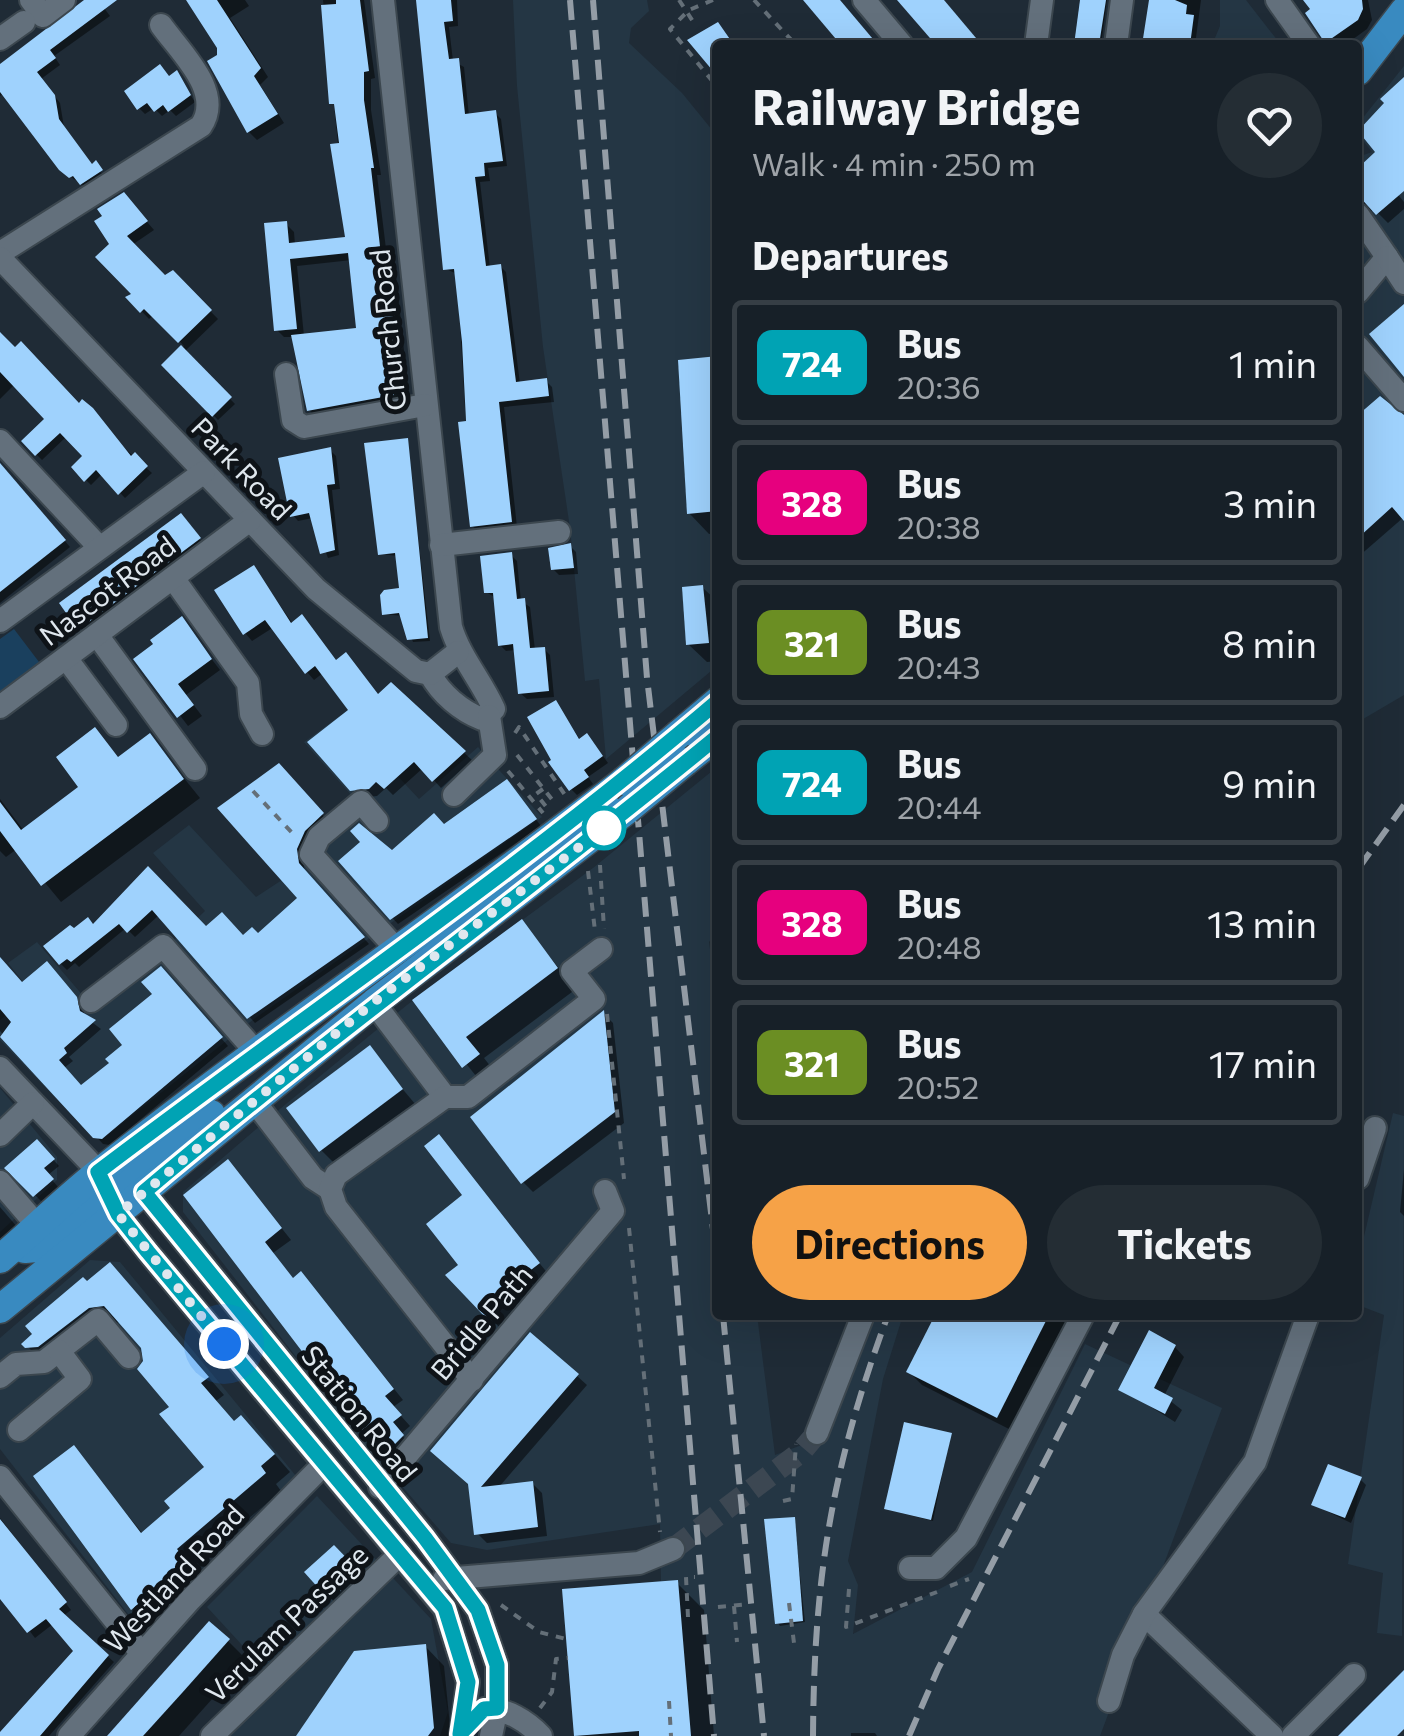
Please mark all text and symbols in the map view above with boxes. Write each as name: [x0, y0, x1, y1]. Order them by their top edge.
button: heart: [1217, 73, 1322, 178]
text: Railway Bridge: [752, 76, 1080, 135]
text: Walk · 4 min · 250 m: [752, 143, 1036, 183]
text: Departures: [752, 231, 949, 278]
street label: Church Road: [362, 248, 412, 412]
text: Bus: [897, 319, 962, 366]
text: 1 min: [1229, 339, 1317, 386]
text: 724: [782, 341, 842, 384]
text: 20:36: [897, 366, 981, 406]
street label: Park Road: [185, 410, 299, 526]
text: Bus: [897, 459, 962, 506]
text: 3 min: [1223, 479, 1317, 526]
text: 328: [781, 481, 843, 524]
text: 20:38: [897, 506, 981, 546]
street label: Nascot Road: [32, 528, 182, 652]
text: Bus: [897, 599, 962, 646]
text: 8 min: [1222, 619, 1317, 666]
text: 321: [784, 621, 840, 664]
text: 20:43: [897, 646, 981, 686]
text: Bus: [897, 739, 962, 786]
text: 9 min: [1222, 759, 1317, 806]
text: 724: [782, 761, 842, 804]
text: 20:44: [897, 786, 982, 826]
unlabelled marker: [583, 807, 625, 849]
text: Bus: [897, 879, 962, 926]
text: 13 min: [1207, 899, 1317, 946]
text: 328: [781, 901, 843, 944]
text: 20:48: [897, 926, 982, 966]
text: Bus: [897, 1019, 962, 1066]
text: 17 min: [1209, 1039, 1317, 1086]
text: 321: [784, 1041, 840, 1084]
text: 20:52: [897, 1066, 979, 1106]
button: Directions: [752, 1185, 1027, 1300]
button: Tickets: [1047, 1185, 1322, 1300]
street label: Bridle Path: [423, 1258, 539, 1386]
your location: [199, 1319, 249, 1369]
street label: Station Road: [295, 1338, 425, 1488]
street label: Westland Road: [96, 1497, 250, 1659]
street label: Verulam Passage: [198, 1537, 374, 1709]

